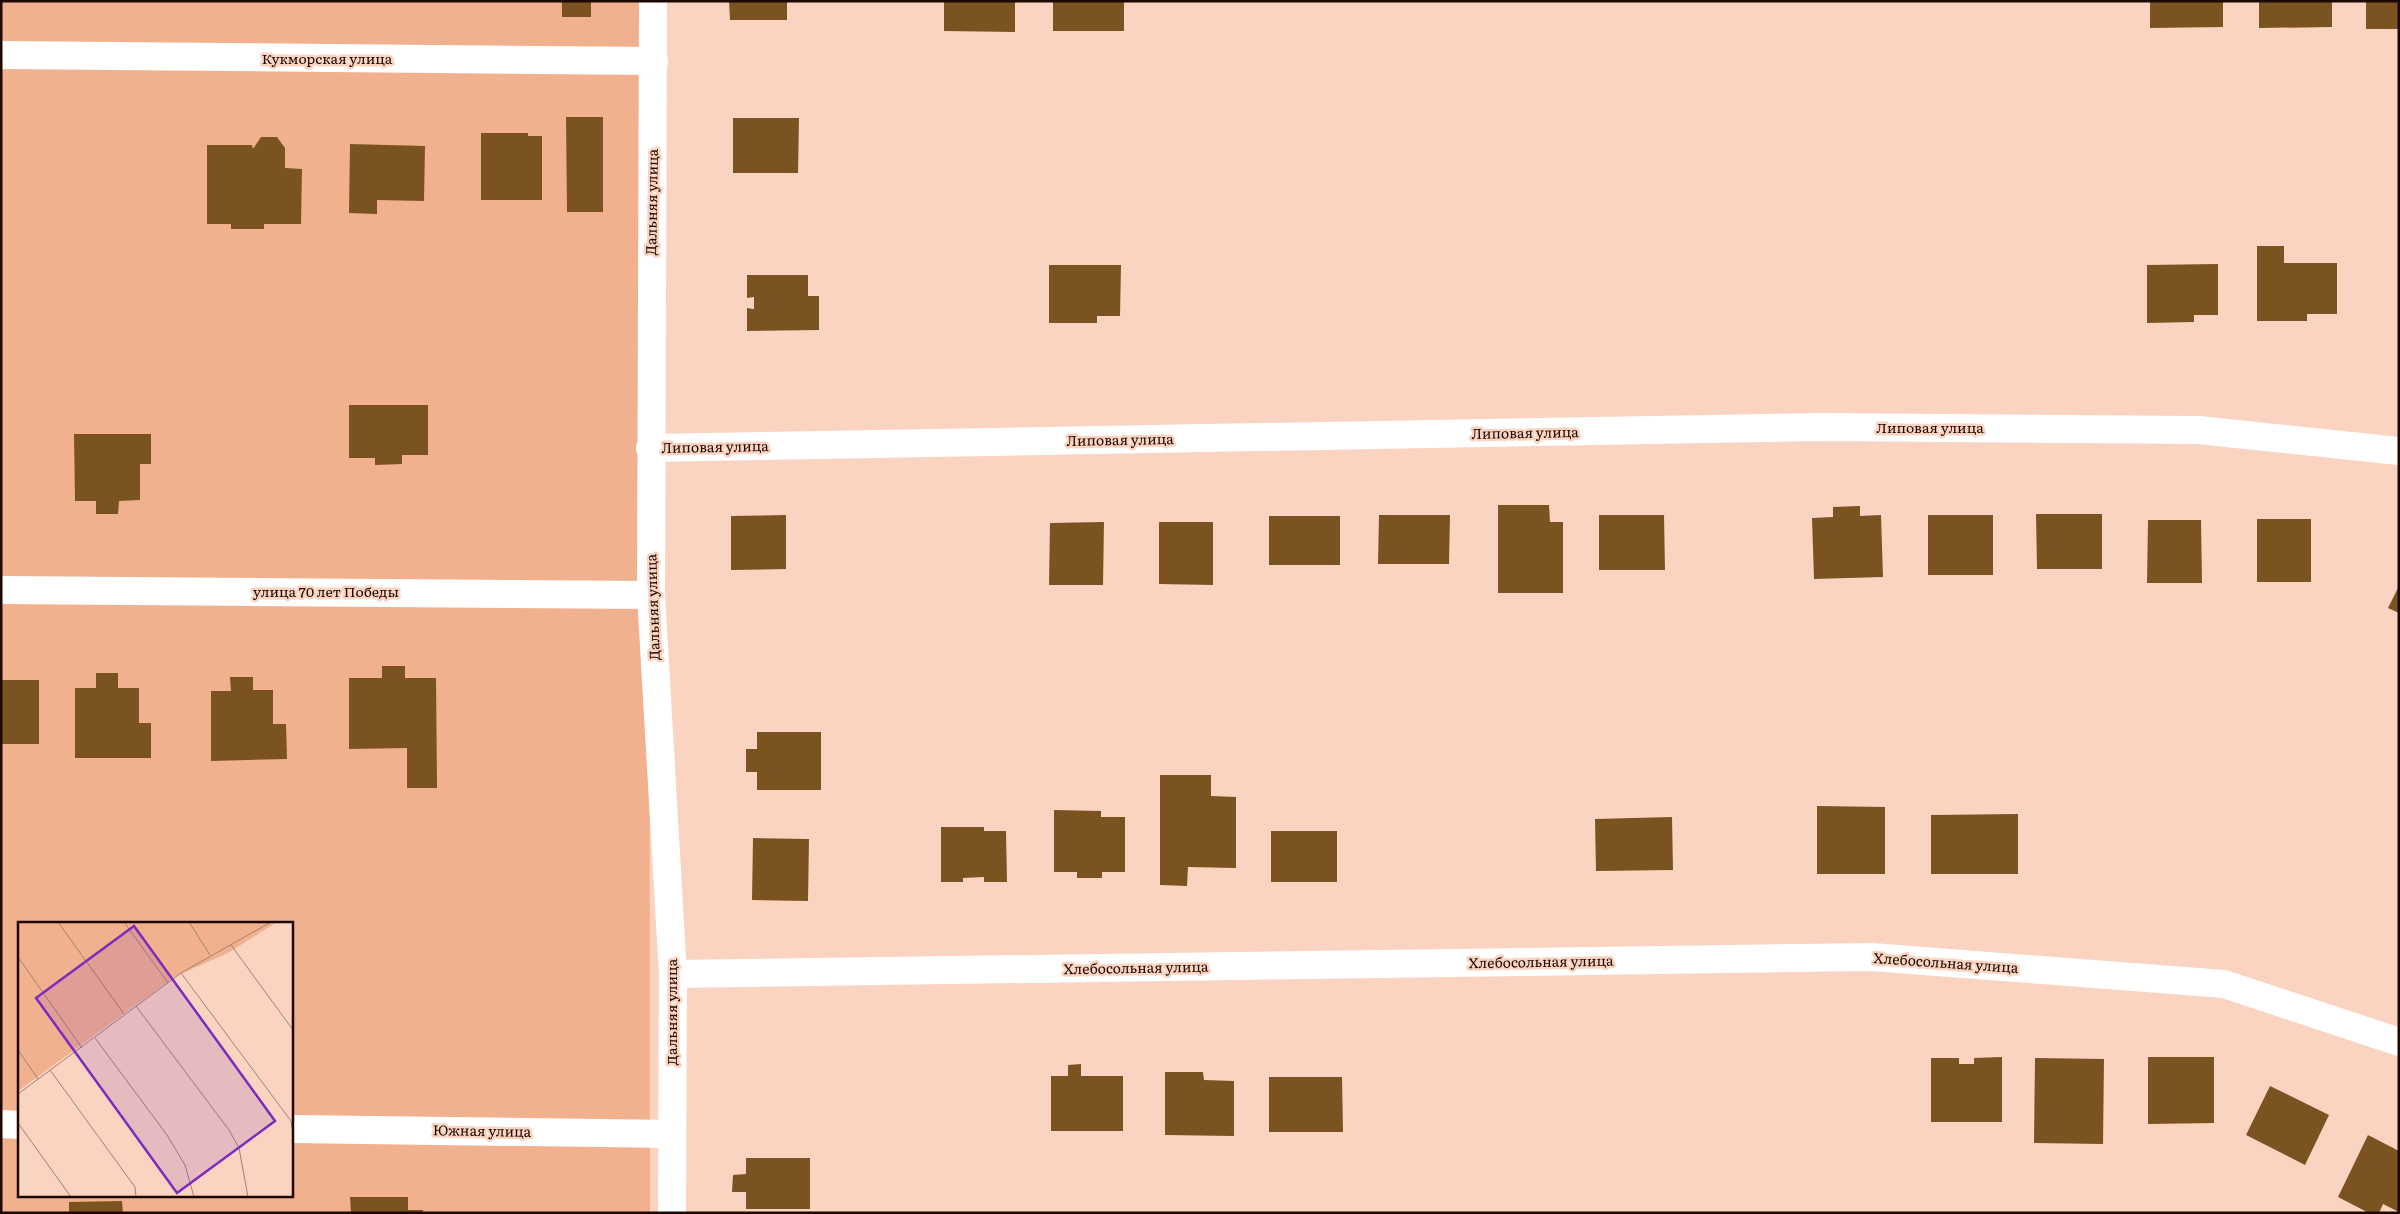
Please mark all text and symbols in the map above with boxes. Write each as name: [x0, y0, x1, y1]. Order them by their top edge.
street label: Кукморская улица: [262, 48, 393, 68]
street label: Дальняя улица: [640, 148, 662, 255]
street label: Липовая улица: [1876, 417, 1984, 437]
street label: Липовая улица: [1471, 421, 1579, 443]
street label: Липовая улица: [1066, 428, 1174, 450]
street label: Липовая улица: [661, 435, 769, 457]
street label: Дальняя улица: [640, 553, 664, 661]
street label: улица 70 лет Победы: [253, 581, 399, 601]
inset map: [18, 922, 292, 1196]
street label: Хлебосольная улица: [1873, 947, 2019, 977]
street label: Хлебосольная улица: [1468, 950, 1614, 972]
street label: Хлебосольная улица: [1063, 956, 1209, 978]
street label: Дальняя улица: [661, 958, 681, 1065]
street label: Южная улица: [433, 1119, 532, 1141]

